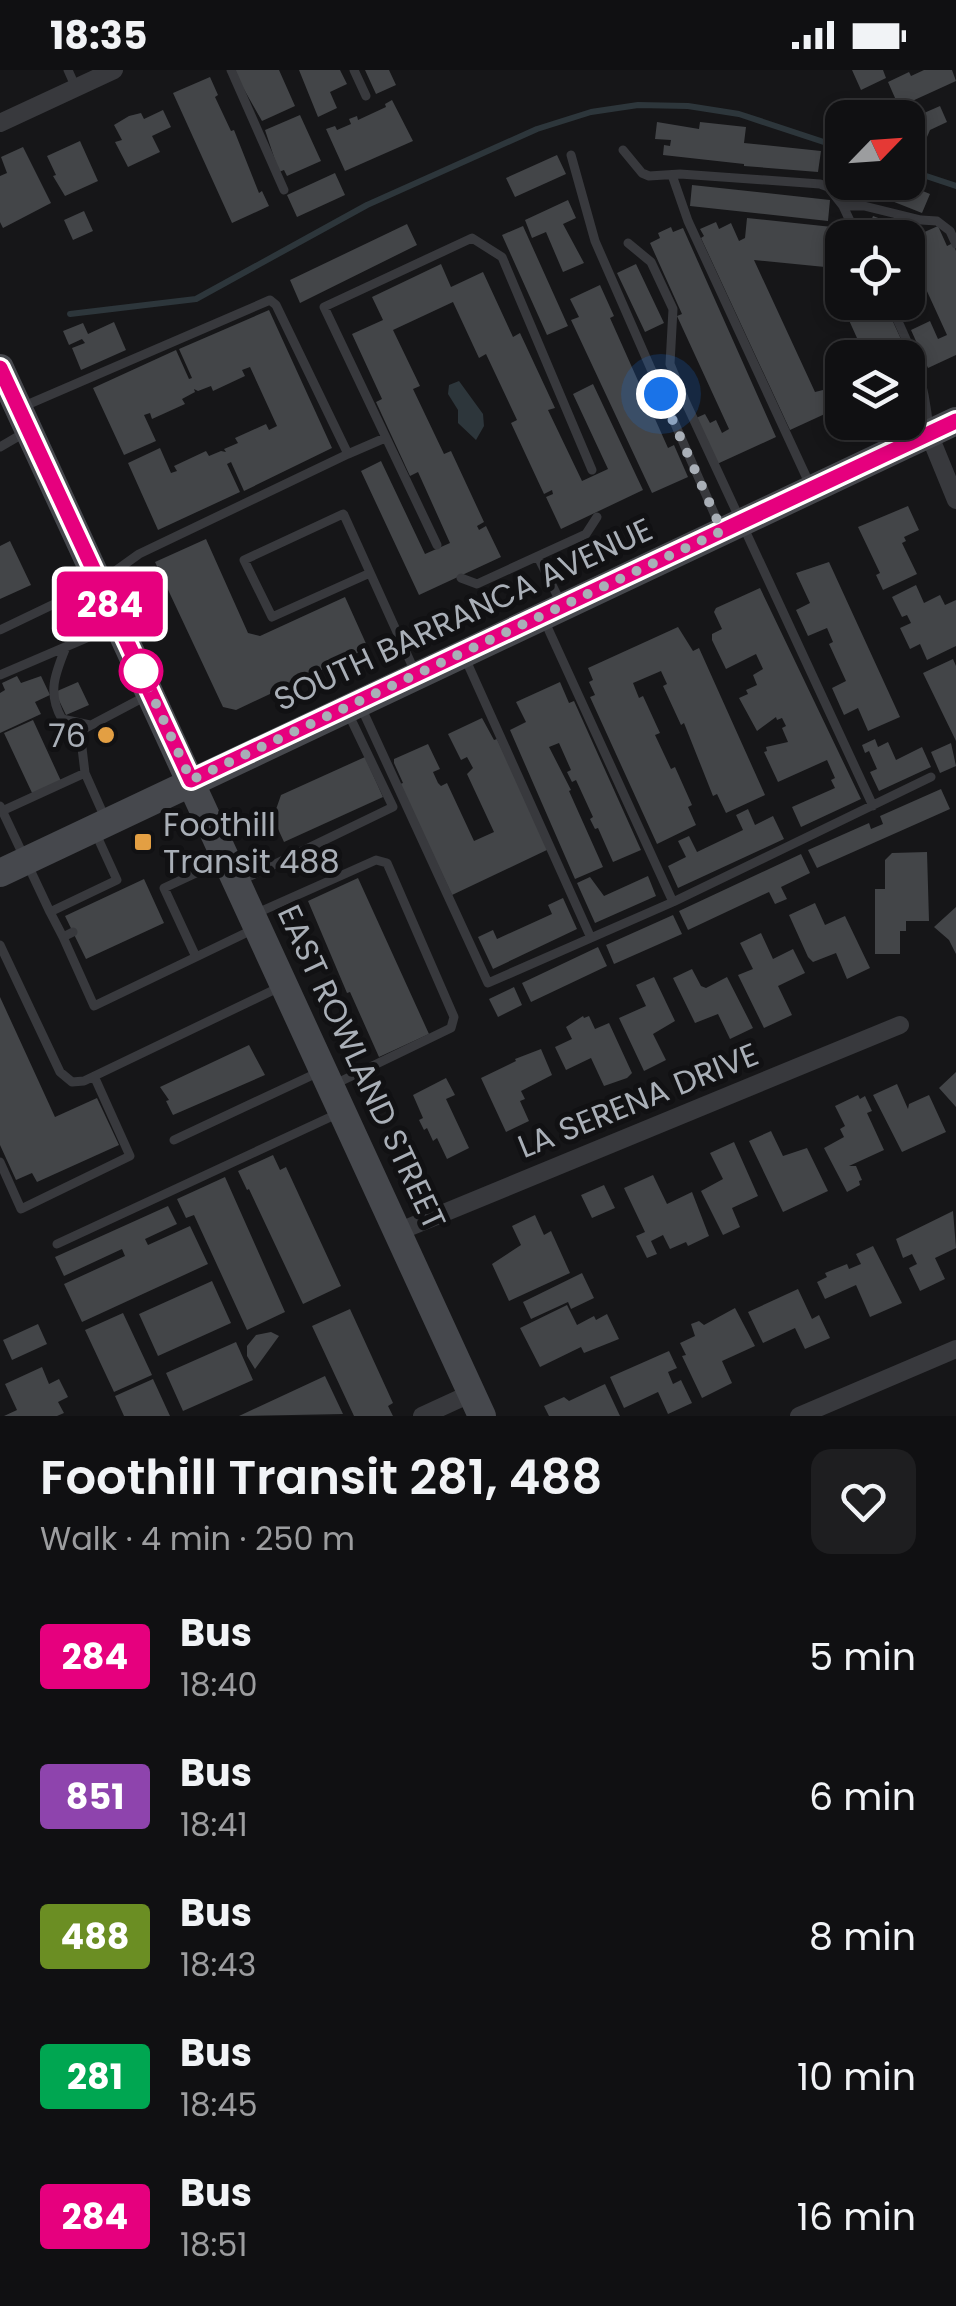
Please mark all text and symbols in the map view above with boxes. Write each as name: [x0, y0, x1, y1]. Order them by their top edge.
text: 18:35: [50, 9, 147, 62]
north arrow: [825, 100, 925, 200]
map controls: [825, 100, 925, 440]
button: locate: [825, 220, 925, 320]
button: layers: [825, 340, 925, 440]
your location: [636, 369, 686, 419]
street label: SOUTH BARRANCA AVENUE: [266, 506, 660, 722]
line badge: 284: [52, 572, 168, 636]
text: 284: [77, 580, 143, 629]
unlabelled marker: [120, 650, 162, 692]
place label: 76: [48, 713, 86, 758]
marker: 76: [95, 724, 117, 746]
place label: Foothill Transit 488: [163, 802, 340, 884]
marker: Foothill Transit 488: [132, 831, 154, 853]
street label: EAST ROWLAND STREET: [267, 897, 457, 1237]
street label: LA SERENA DRIVE: [511, 1031, 765, 1169]
text: Foothill Transit 281, 488: [40, 1444, 602, 1511]
button: heart: [811, 1449, 916, 1554]
text: Walk · 4 min · 250 m: [40, 1516, 355, 1561]
text: Bus: [180, 1606, 252, 1659]
text: 5 min: [809, 1630, 916, 1683]
text: 284: [62, 1632, 128, 1681]
text: 18:40: [180, 1662, 257, 1707]
text: Bus: [180, 1746, 252, 1799]
text: 6 min: [809, 1770, 916, 1823]
text: 851: [66, 1772, 124, 1821]
text: 18:41: [180, 1802, 248, 1847]
text: Bus: [180, 1886, 252, 1939]
text: 8 min: [809, 1910, 916, 1963]
text: 488: [60, 1912, 130, 1961]
text: 18:43: [180, 1942, 256, 1987]
text: Bus: [180, 2026, 252, 2079]
text: 10 min: [797, 2050, 916, 2103]
text: 281: [67, 2052, 123, 2101]
text: 18:45: [180, 2082, 257, 2127]
text: Bus: [180, 2166, 252, 2219]
text: 16 min: [797, 2190, 916, 2243]
text: 284: [62, 2192, 128, 2241]
text: 18:51: [180, 2222, 248, 2267]

